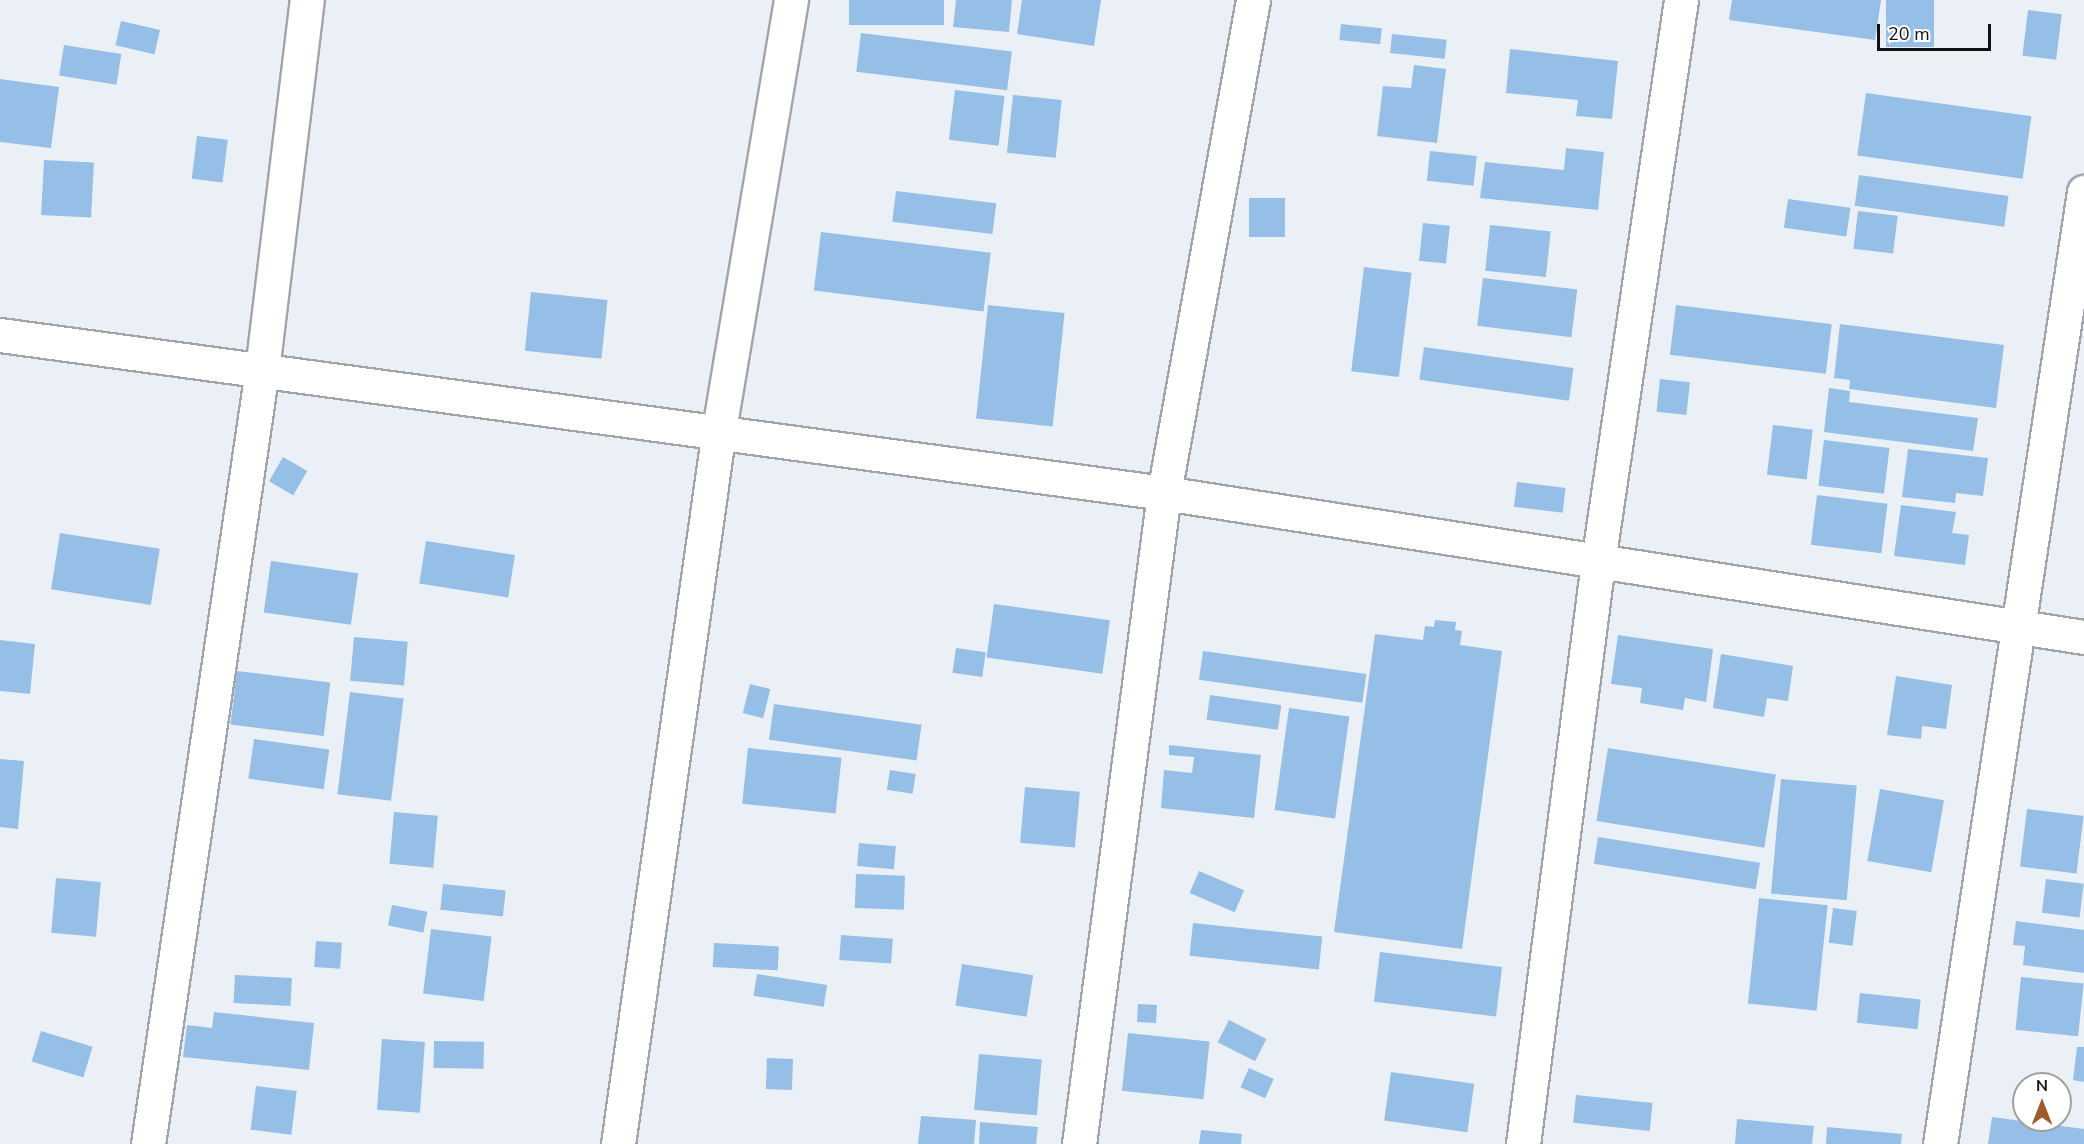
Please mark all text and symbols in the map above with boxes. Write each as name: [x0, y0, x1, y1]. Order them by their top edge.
scale bar: [1880, 12, 1994, 50]
text: 20 m: [1888, 22, 1930, 46]
north arrow: [2012, 1072, 2072, 1132]
text: N: [2036, 1075, 2048, 1097]

